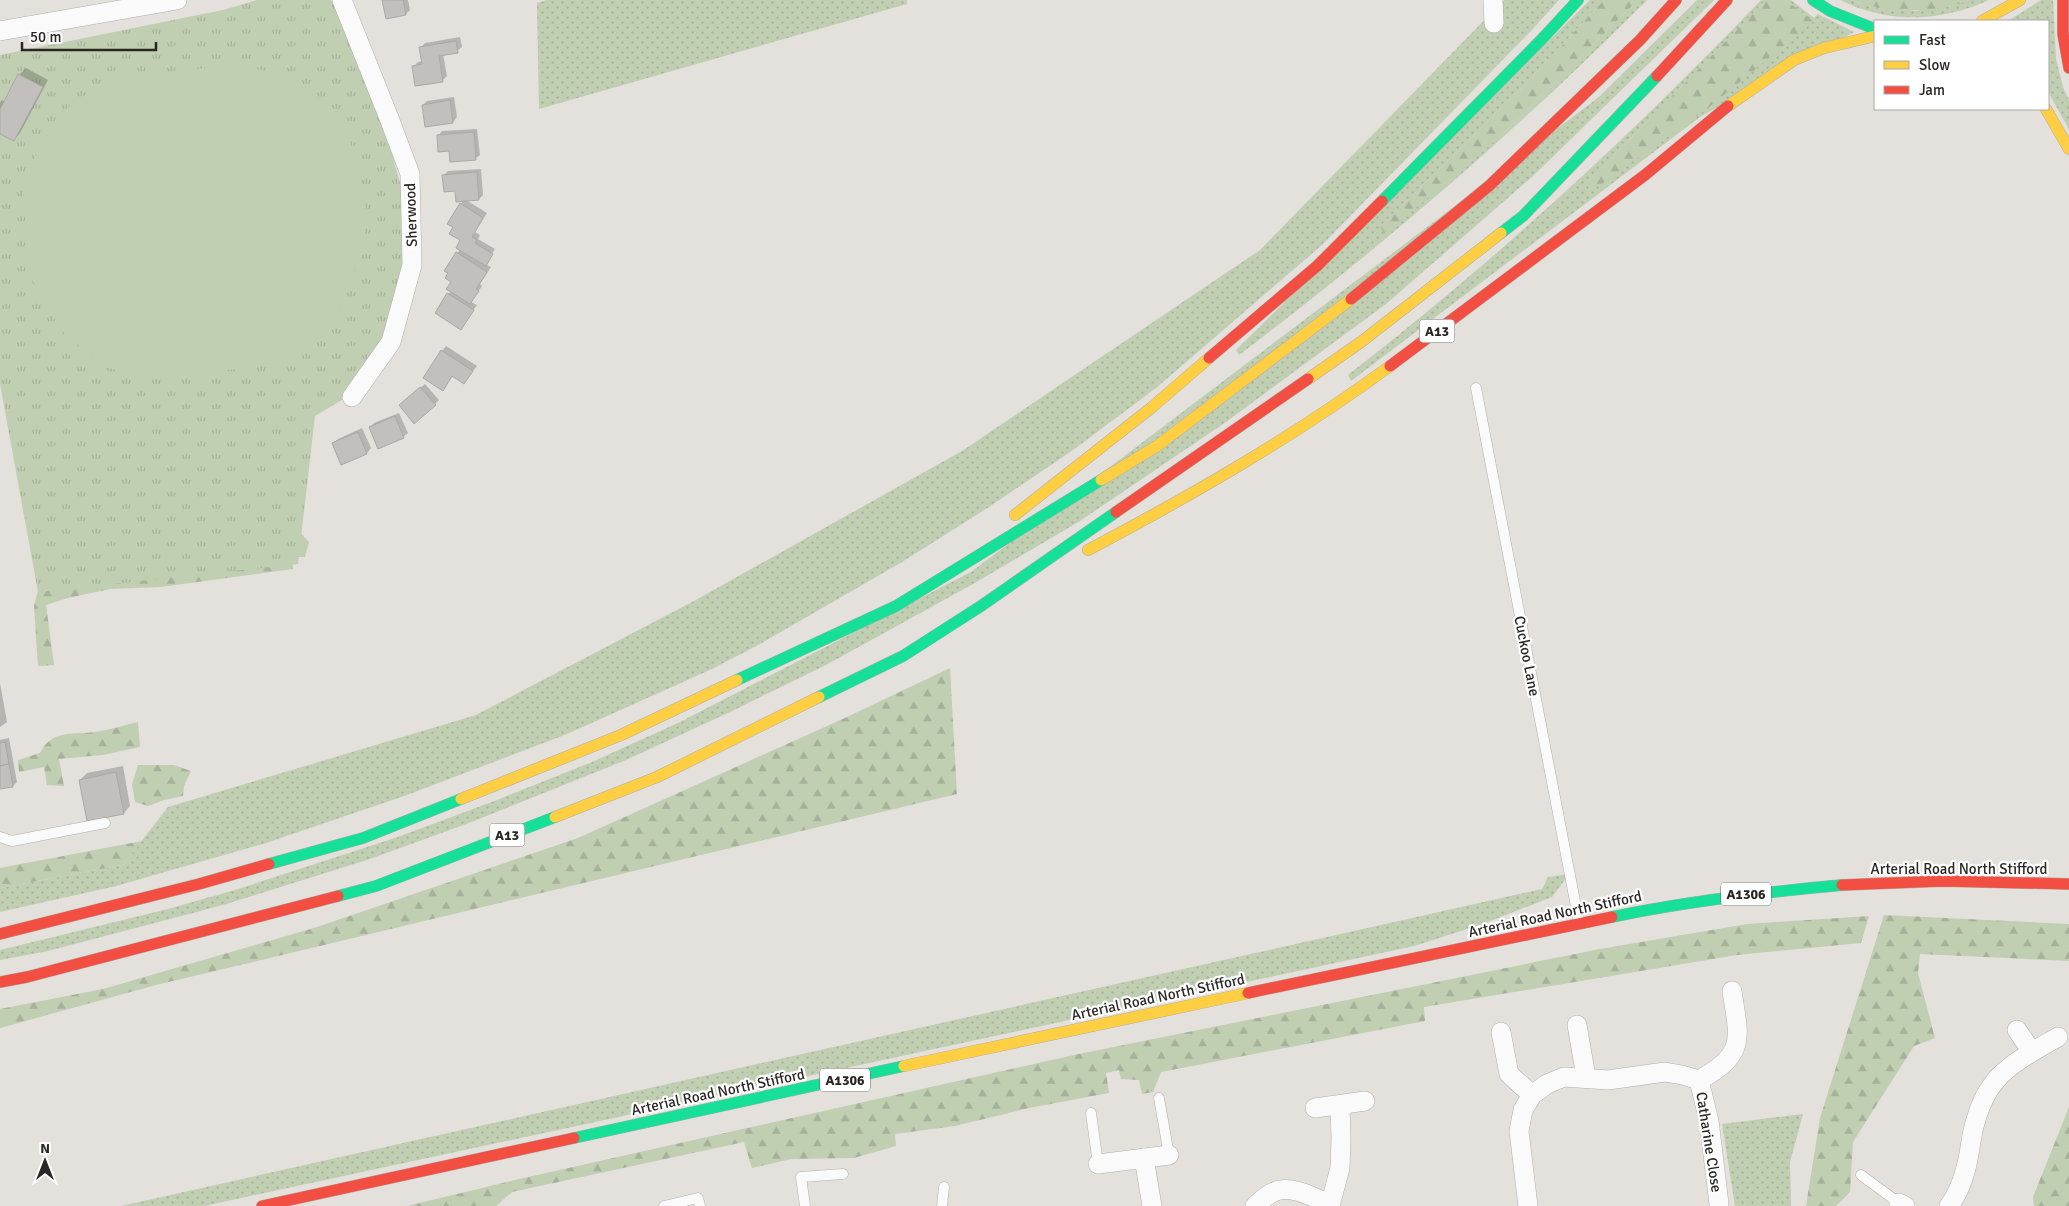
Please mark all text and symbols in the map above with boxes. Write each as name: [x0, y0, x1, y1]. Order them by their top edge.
scale bar: [22, 20, 156, 52]
legend: [1874, 20, 2049, 110]
text: 50 m: [30, 28, 61, 46]
text: Fast: [1919, 31, 1946, 49]
text: Slow: [1919, 56, 1950, 74]
text: Jam: [1919, 81, 1945, 99]
street label: Sherwood: [401, 183, 421, 247]
road number: A13: [1420, 320, 1454, 342]
street label: Cuckoo Lane: [1510, 614, 1544, 698]
road number: A13: [490, 824, 524, 846]
street label: Arterial Road North Stifford: [1870, 860, 2048, 878]
road number: A1306: [1721, 882, 1771, 906]
street label: Arterial Road North Stifford: [1467, 887, 1643, 941]
street label: Arterial Road North Stifford: [1070, 970, 1246, 1024]
street label: Arterial Road North Stifford: [630, 1065, 806, 1119]
road number: A1306: [820, 1068, 870, 1092]
street label: Catharine Close: [1692, 1090, 1726, 1194]
north arrow: [20, 1136, 70, 1186]
text: N: [40, 1140, 50, 1157]

